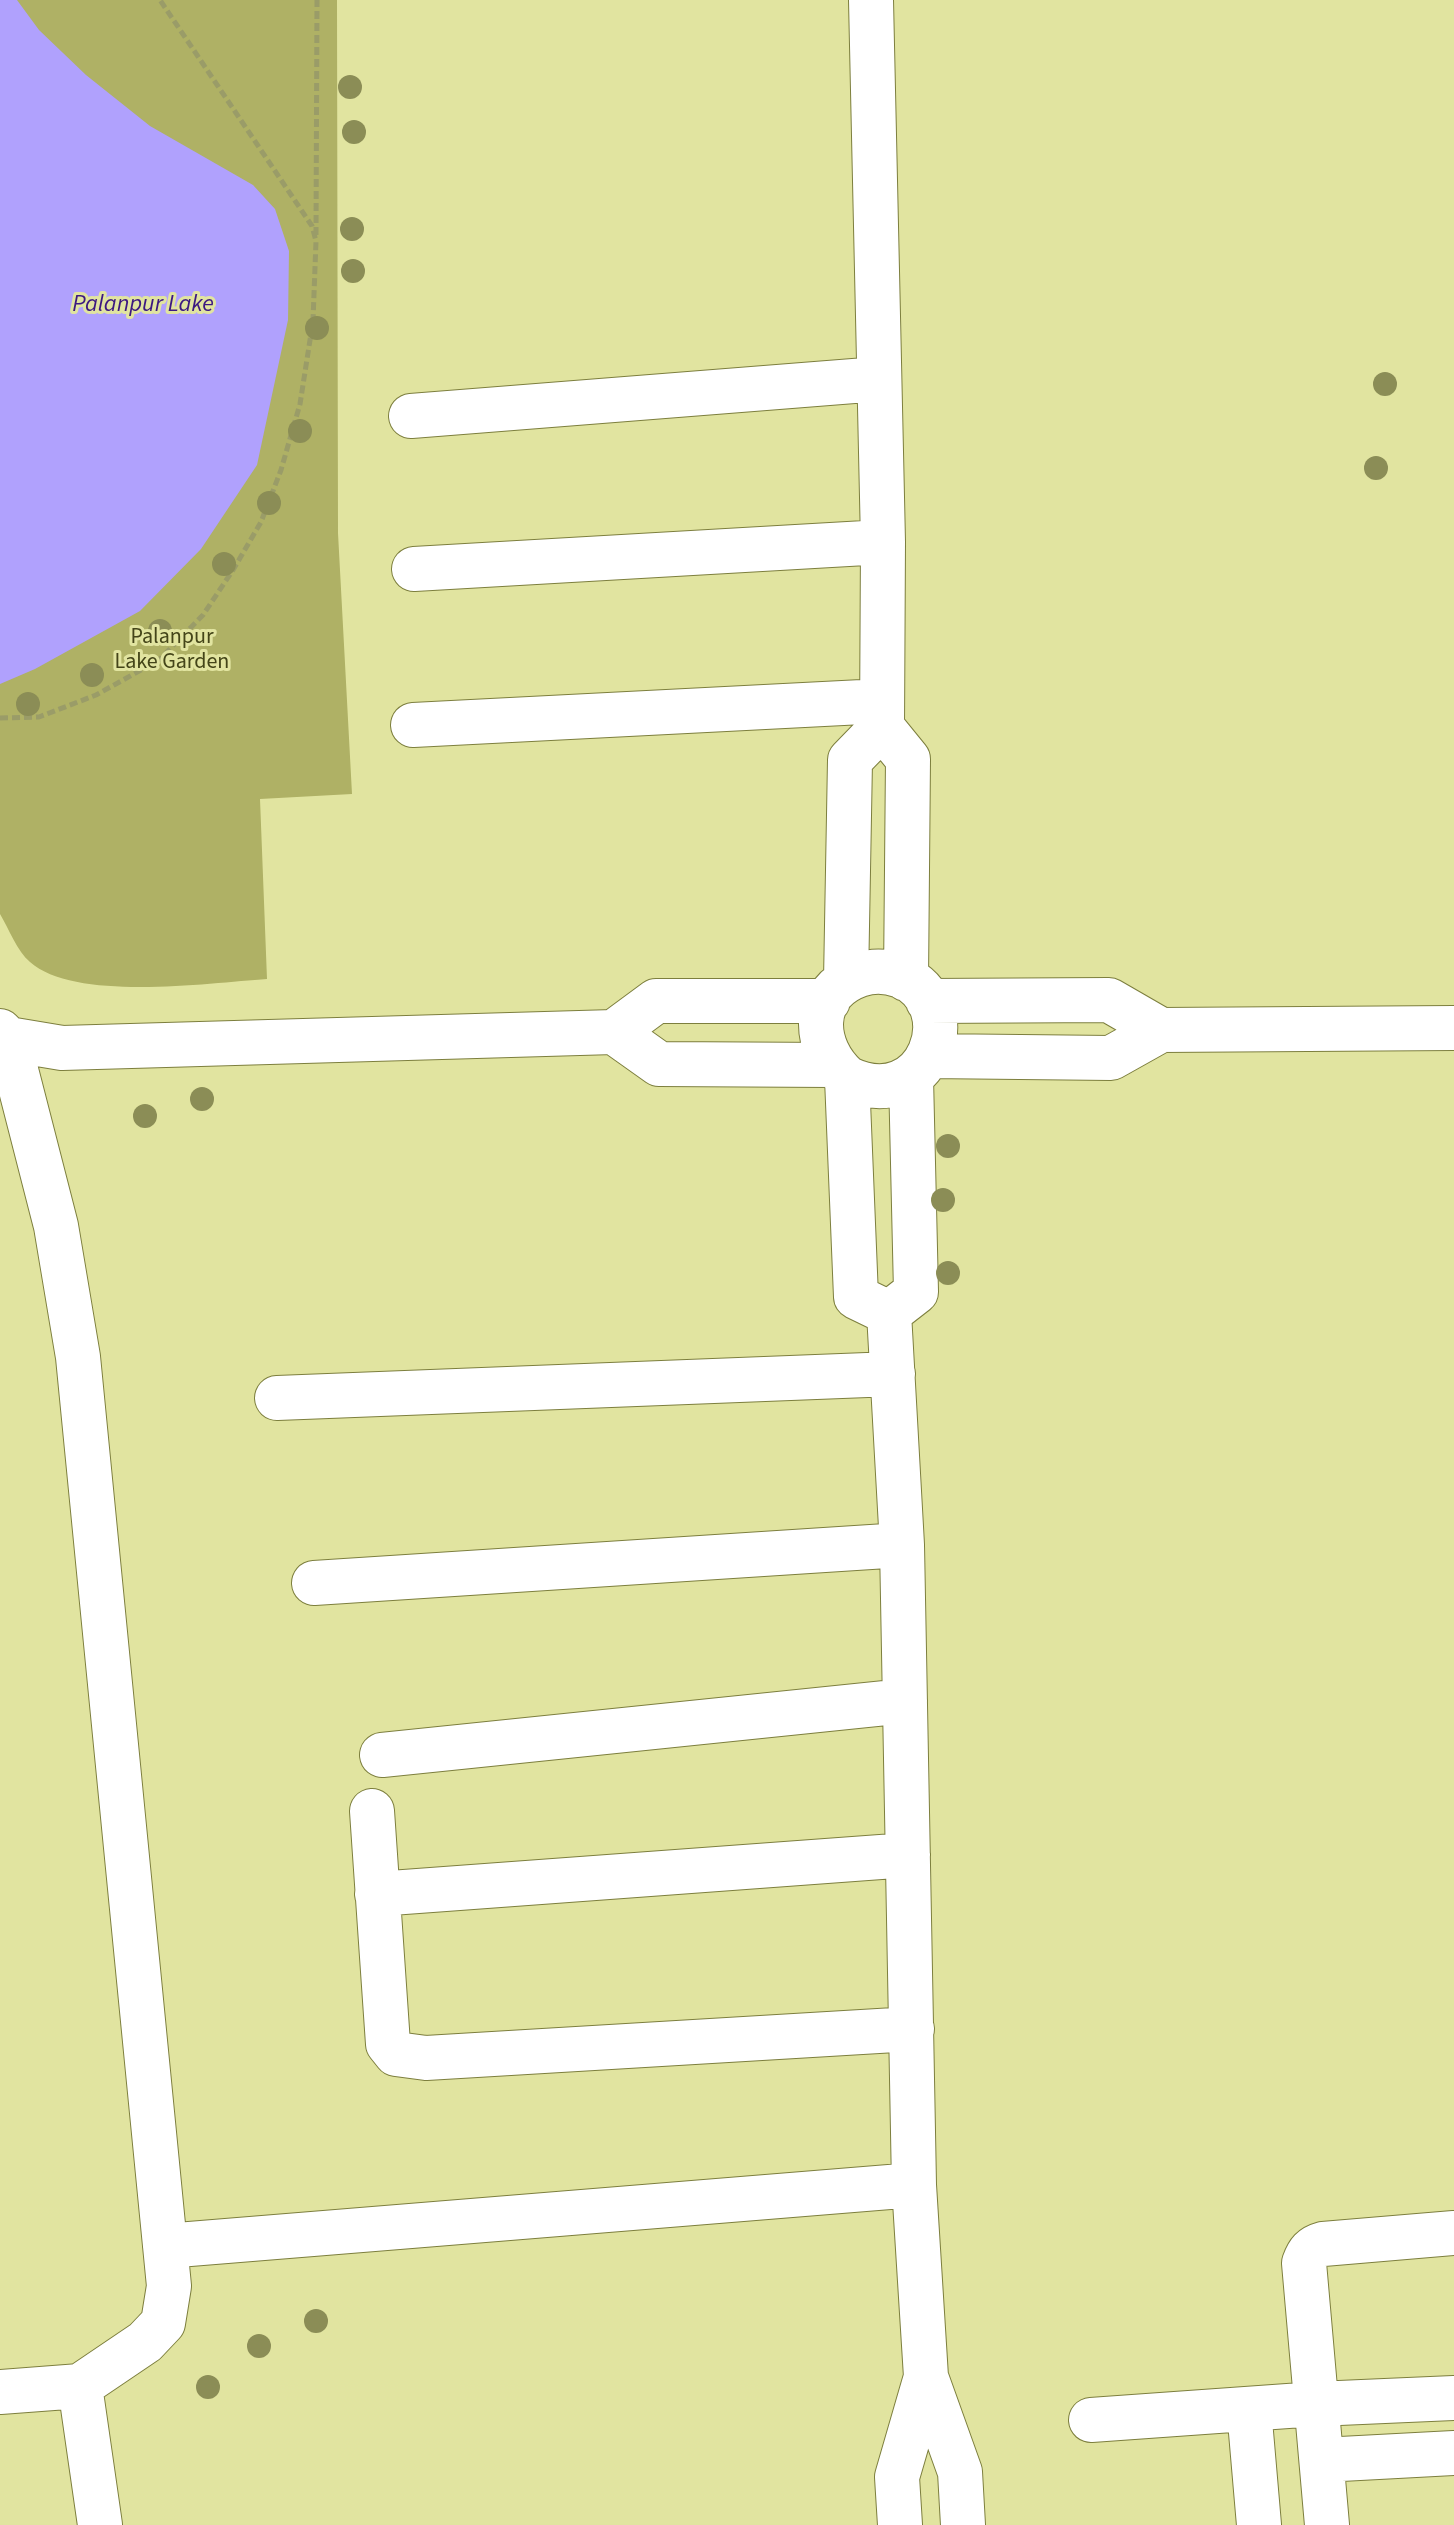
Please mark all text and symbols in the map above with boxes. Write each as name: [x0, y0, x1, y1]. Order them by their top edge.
water label: Palanpur Lake: [72, 292, 214, 320]
park label: Palanpur Lake Garden: [115, 625, 229, 676]

